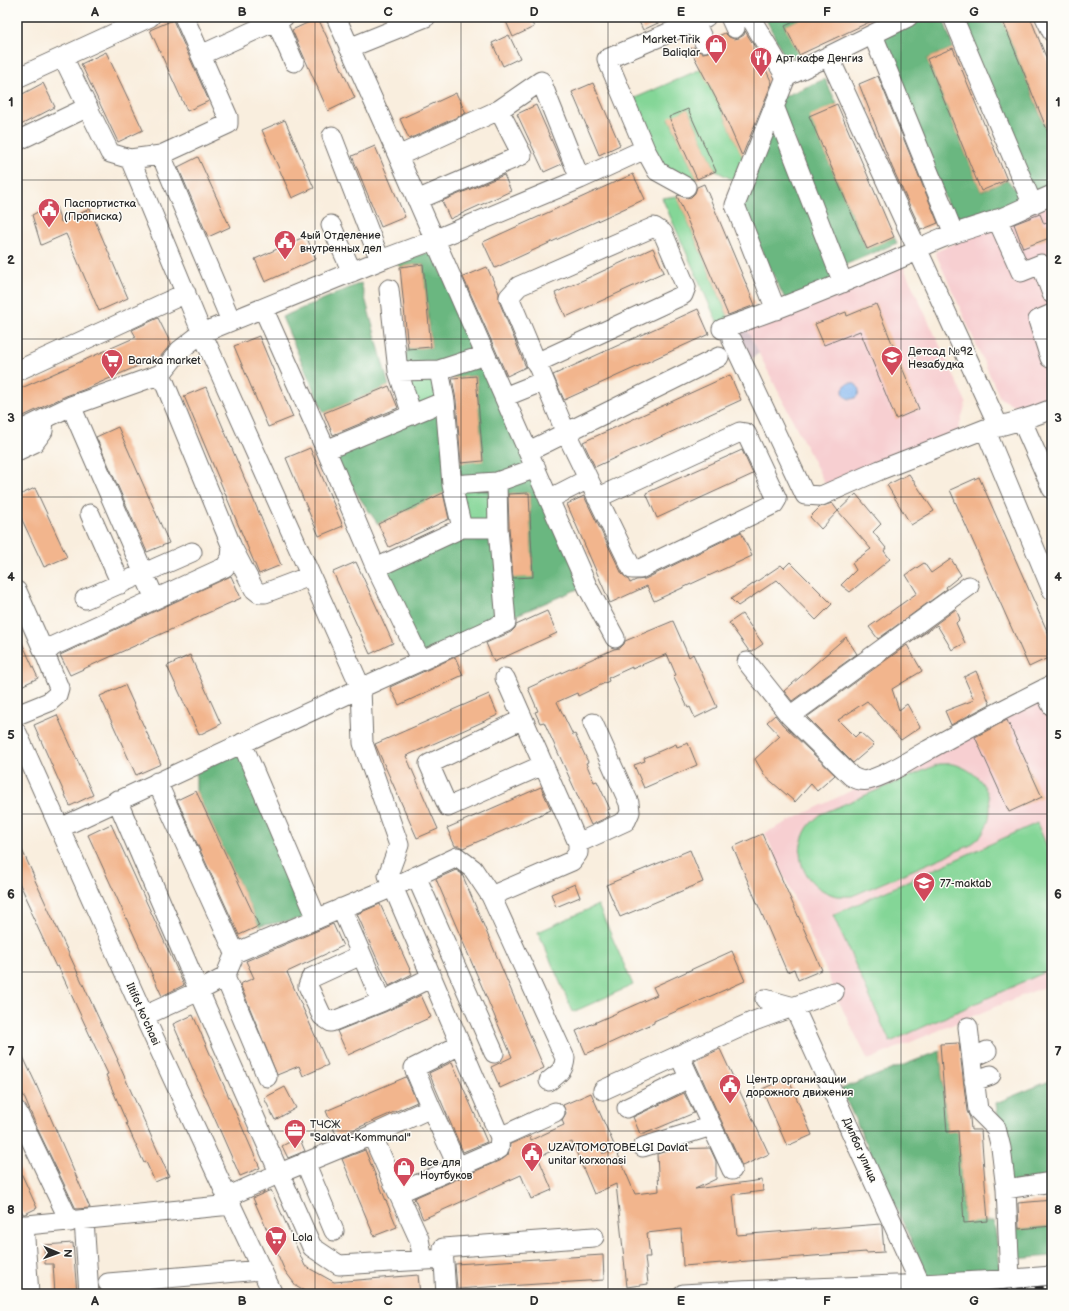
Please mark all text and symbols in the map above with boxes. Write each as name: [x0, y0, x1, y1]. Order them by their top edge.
text: A: [90, 4, 99, 20]
text: B: [237, 4, 247, 20]
text: C: [383, 4, 393, 20]
text: D: [529, 4, 539, 20]
text: E: [677, 4, 686, 20]
text: F: [823, 4, 831, 20]
text: G: [969, 4, 979, 20]
shop icon: Market Tirik Baliqlar: [703, 32, 729, 65]
place label: Market Tirik Baliqlar: [642, 33, 701, 59]
restaurant icon: Арт кафе Денгиз: [748, 45, 774, 78]
place label: Арт кафе Денгиз: [775, 52, 863, 65]
text: 1: [8, 94, 14, 110]
text: 1: [1055, 94, 1061, 110]
public building icon: Паспортистка (Прописка): [36, 196, 62, 229]
place label: Паспортистка (Прописка): [64, 197, 137, 223]
public building icon: 4ый Отделение внутренных дел: [272, 228, 298, 261]
place label: 4ый Отделение внутренных дел: [300, 229, 382, 255]
text: 2: [7, 252, 15, 268]
text: 2: [1054, 252, 1062, 268]
school or university icon: Детсад №92 Незабудка: [879, 344, 905, 377]
place label: Детсад №92 Незабудка: [908, 345, 974, 371]
supermarket icon: Baraka market: [99, 347, 125, 380]
place label: Baraka market: [128, 354, 201, 367]
text: 3: [7, 410, 15, 426]
text: 3: [1054, 410, 1062, 426]
text: 4: [7, 569, 15, 585]
text: 4: [1054, 569, 1062, 585]
text: 5: [7, 727, 15, 743]
text: 5: [1054, 727, 1062, 743]
school or university icon: 77-maktab: [911, 870, 937, 903]
place label: 77-maktab: [940, 877, 991, 890]
text: 6: [7, 886, 15, 902]
text: 6: [1054, 886, 1062, 902]
street label: Iltifot ko'chasi: [123, 981, 163, 1047]
text: 7: [7, 1044, 15, 1060]
text: 7: [1054, 1044, 1062, 1060]
public building icon: Центр организации дорожного движения: [717, 1072, 743, 1105]
place label: Центр организации дорожного движения: [746, 1073, 853, 1099]
street label: Дилбог улица: [840, 1116, 880, 1185]
office icon: ТЧСЖ "Salavat-Kommunal": [282, 1117, 308, 1150]
place label: ТЧСЖ "Salavat-Kommunal": [310, 1118, 411, 1144]
public building icon: UZAVTOMOTOBELGI Davlat unitar korxonasi: [519, 1140, 545, 1173]
place label: UZAVTOMOTOBELGI Davlat unitar korxonasi: [548, 1141, 689, 1167]
shop icon: Все для Ноутбуков: [391, 1155, 417, 1188]
place label: Все для Ноутбуков: [420, 1156, 473, 1182]
text: 8: [7, 1202, 15, 1218]
text: 8: [1054, 1202, 1062, 1218]
supermarket icon: Lola: [263, 1224, 289, 1257]
place label: Lola: [292, 1231, 313, 1244]
north arrow: [38, 1233, 78, 1273]
text: N: [61, 1249, 74, 1258]
text: A: [90, 1293, 99, 1309]
text: B: [237, 1293, 247, 1309]
text: C: [383, 1293, 393, 1309]
text: D: [529, 1293, 539, 1309]
text: E: [677, 1293, 686, 1309]
text: F: [823, 1293, 831, 1309]
text: G: [969, 1293, 979, 1309]

